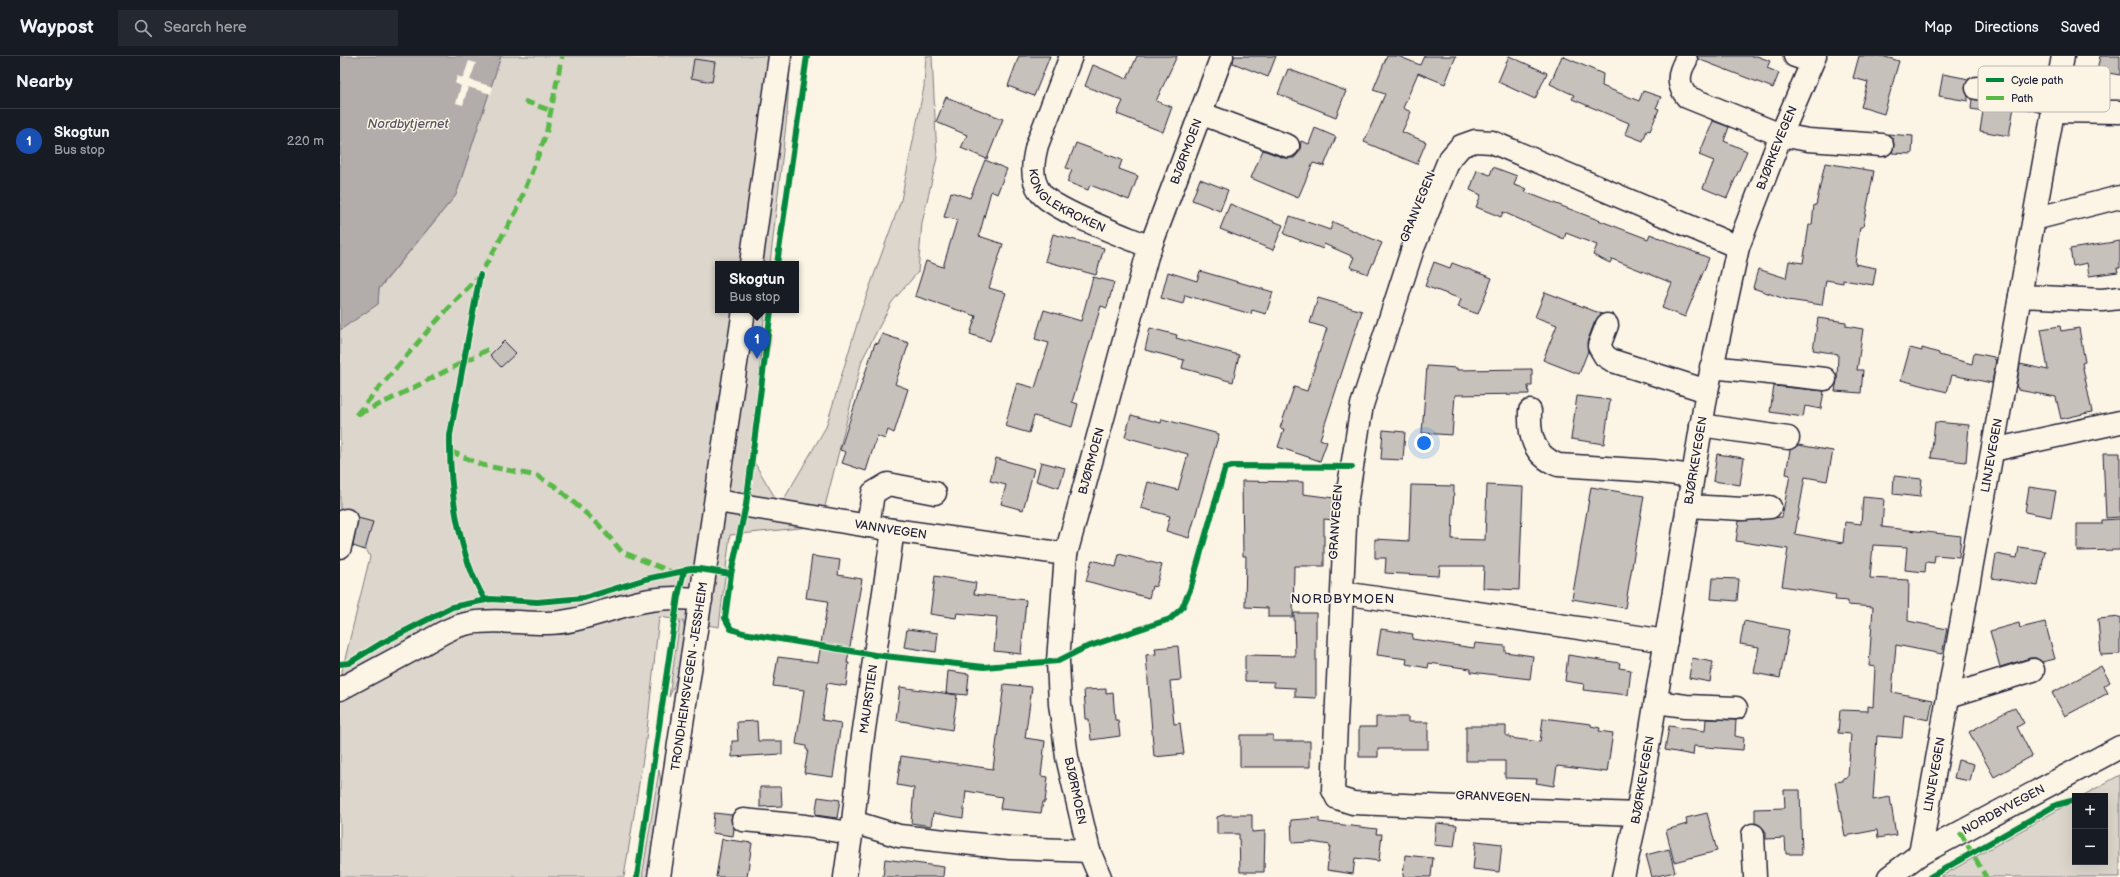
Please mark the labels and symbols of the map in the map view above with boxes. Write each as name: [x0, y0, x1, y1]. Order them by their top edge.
legend: [1978, 66, 2110, 112]
text: Cycle path: [2011, 74, 2063, 87]
text: Path: [2011, 92, 2033, 105]
street label: BJØRKEVEGEN: [1753, 103, 1800, 192]
water label: Nordbytjernet: [368, 116, 449, 132]
street label: BJØRMOEN: [1167, 117, 1205, 186]
street label: KONGLEKROKEN: [1026, 168, 1108, 235]
street label: GRANVEGEN: [1397, 169, 1439, 245]
pin: 1: [744, 326, 770, 359]
street label: BJØRKEVEGEN: [1681, 415, 1710, 506]
street label: LINJEVEGEN: [1977, 417, 2005, 494]
street label: BJØRMOEN: [1075, 426, 1108, 496]
your location: [1414, 433, 1434, 453]
street label: GRANVEGEN: [1326, 484, 1346, 560]
street label: VANNVEGEN: [853, 516, 928, 542]
street label: TRONDHEIMSVEGEN - JESSHEIM: [668, 581, 711, 772]
district label: NORDBYMOEN: [1291, 591, 1395, 607]
street label: MAURSTIEN: [857, 663, 881, 735]
street label: BJØRKEVEGEN: [1627, 735, 1657, 826]
street label: LINJEVEGEN: [1920, 736, 1948, 813]
street label: BJØRMOEN: [1060, 756, 1090, 826]
street label: NORDBYVEGEN: [1959, 781, 2047, 838]
street label: GRANVEGEN: [1455, 788, 1531, 806]

